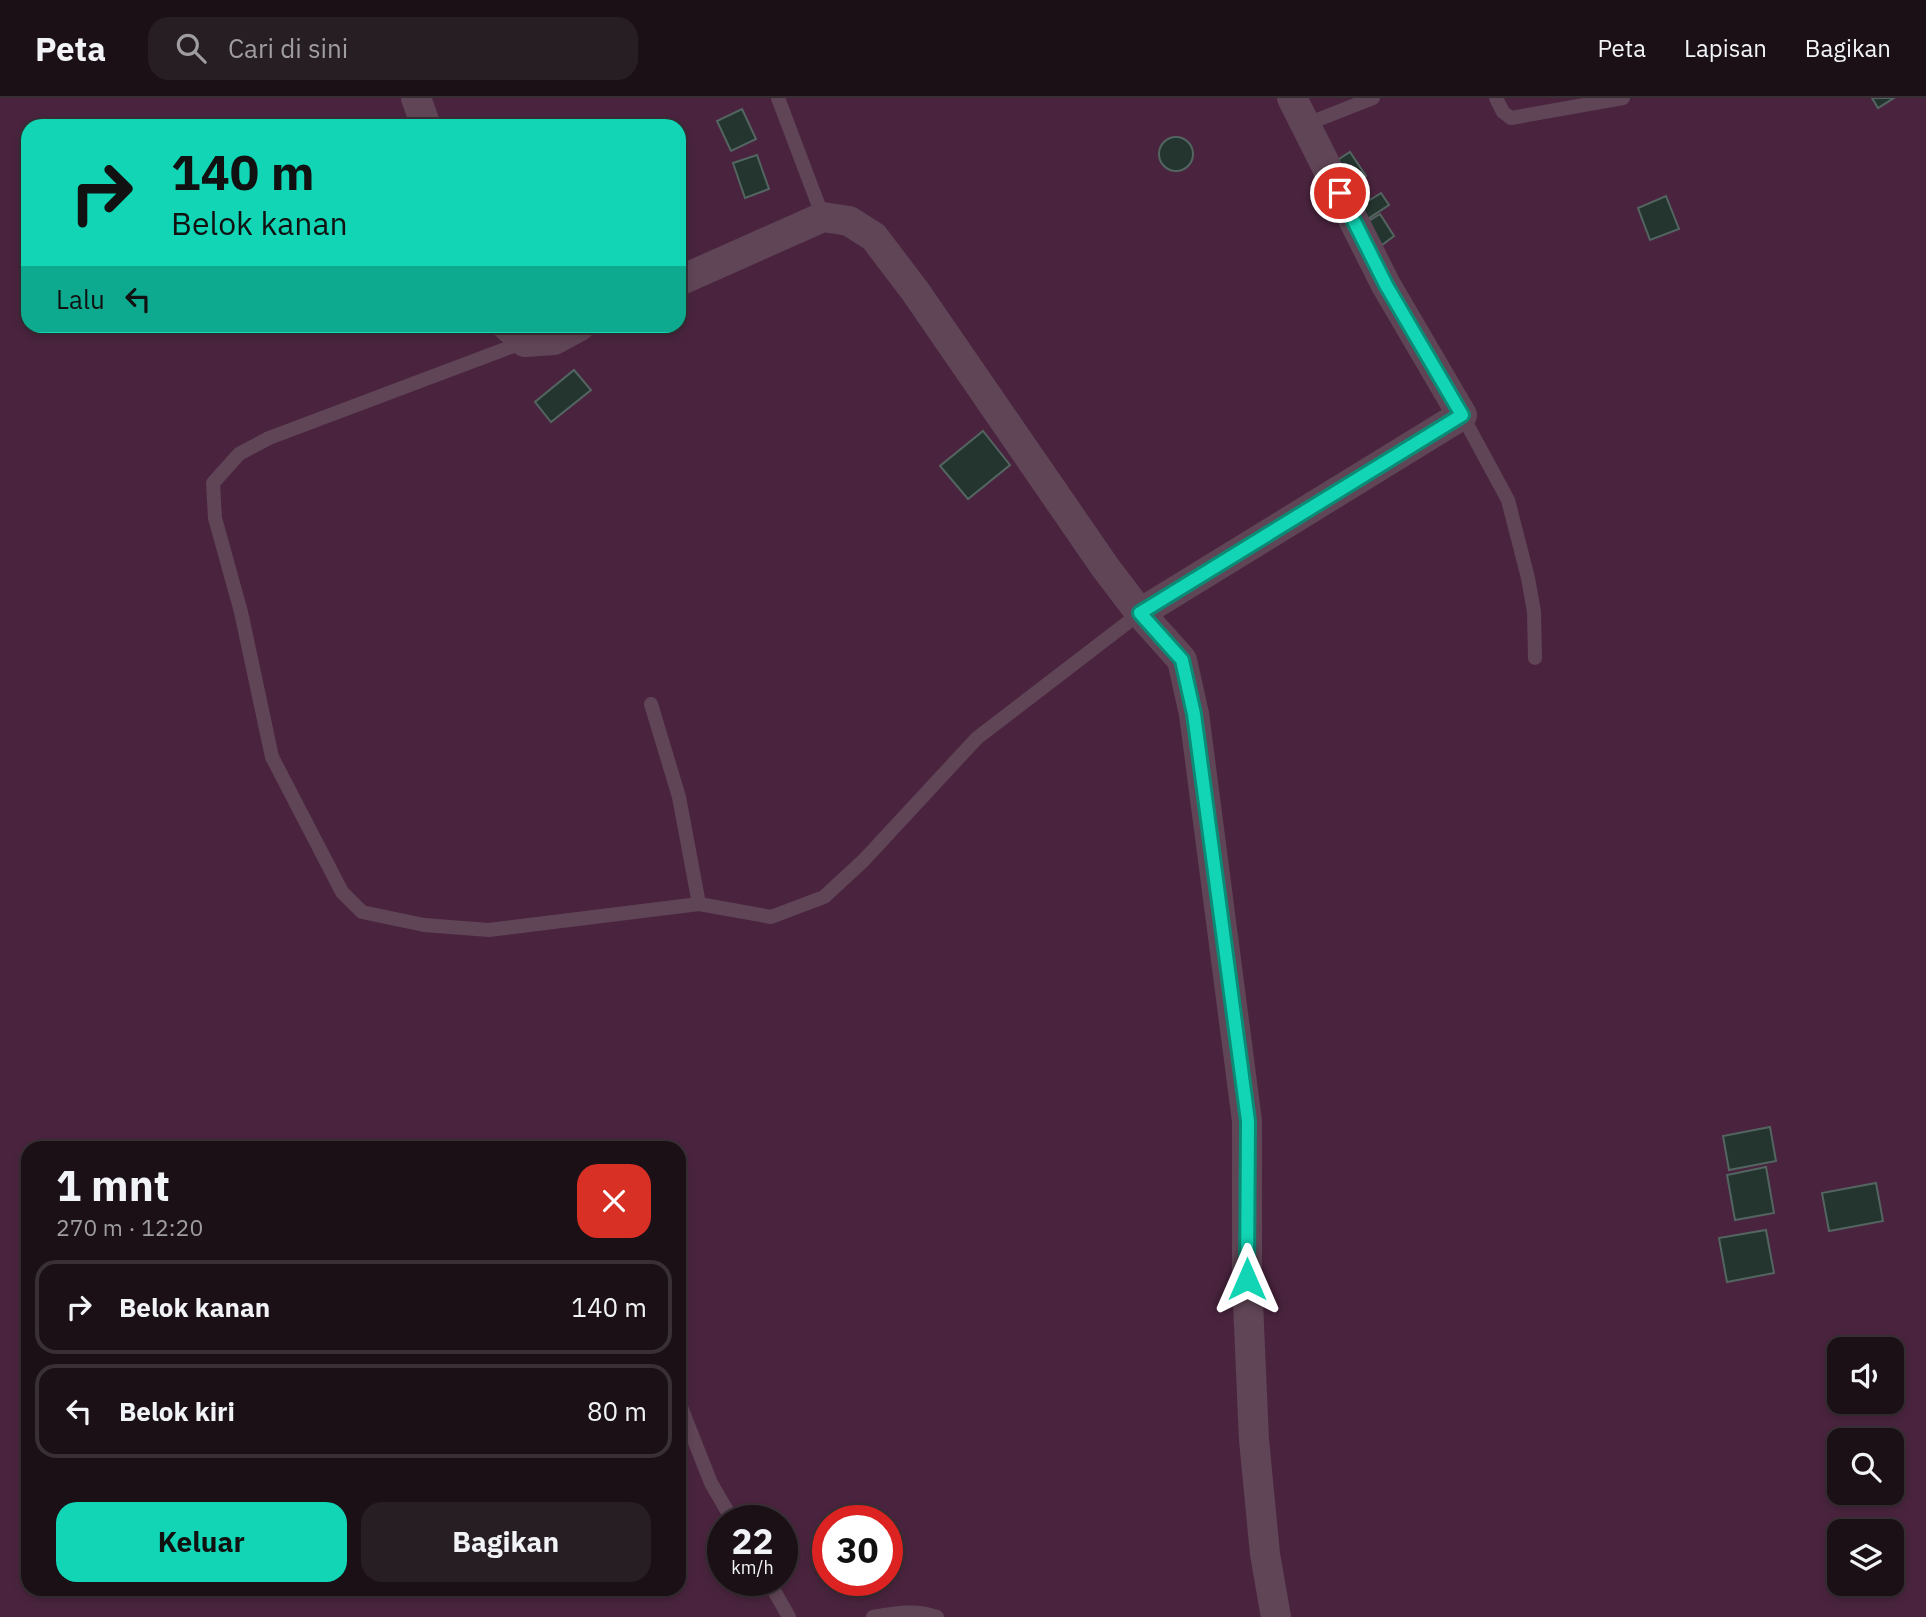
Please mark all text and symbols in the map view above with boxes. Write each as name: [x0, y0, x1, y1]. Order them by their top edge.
search box: [148, 17, 638, 80]
text: Peta: [35, 27, 106, 70]
icon: search: [172, 29, 210, 67]
text: Cari di sini: [228, 31, 348, 65]
text: Peta: [1598, 32, 1646, 64]
text: Lapisan: [1684, 32, 1767, 64]
text: Bagikan: [1805, 32, 1891, 64]
text: 140 m: [171, 140, 315, 203]
icon: right: [56, 147, 147, 238]
pin: [1310, 163, 1370, 223]
icon: arrive: [1321, 174, 1359, 212]
text: Belok kanan: [171, 202, 348, 244]
icon: left: [119, 280, 157, 318]
text: Lalu: [56, 282, 105, 316]
text: 1 mnt: [56, 1158, 170, 1213]
button: close: [577, 1164, 651, 1238]
text: 270 m · 12:20: [56, 1212, 203, 1242]
position arrow: [1210, 1242, 1284, 1316]
icon: right: [60, 1288, 98, 1326]
text: Belok kanan: [119, 1290, 270, 1324]
text: 140 m: [571, 1290, 647, 1324]
map controls: [1827, 1337, 1904, 1596]
button: sound: [1827, 1337, 1904, 1414]
icon: left: [60, 1392, 98, 1430]
text: Belok kiri: [119, 1394, 235, 1428]
text: 80 m: [587, 1394, 647, 1428]
button: search: [1827, 1428, 1904, 1505]
button: Keluar: [56, 1502, 347, 1582]
button: Bagikan: [361, 1502, 651, 1582]
speed limit sign: 30: [812, 1505, 903, 1596]
text: 22: [731, 1518, 774, 1564]
button: layers: [1827, 1519, 1904, 1596]
text: km/h: [731, 1556, 774, 1579]

